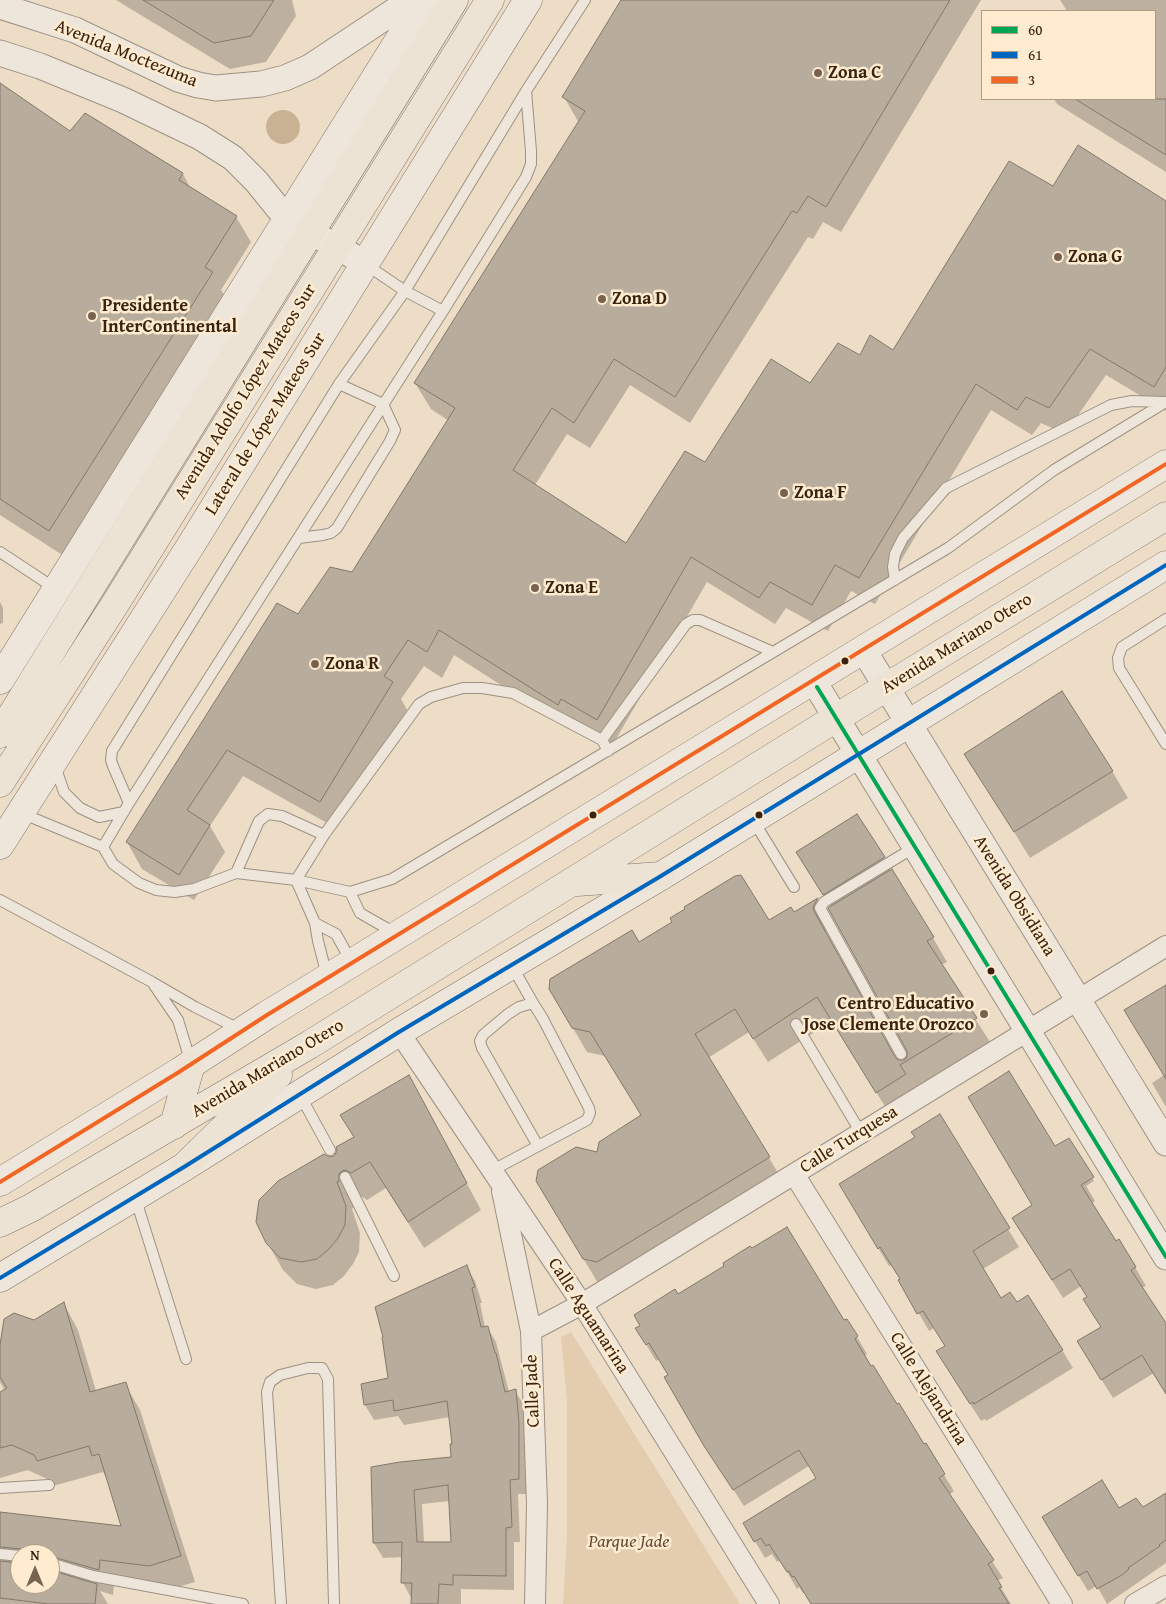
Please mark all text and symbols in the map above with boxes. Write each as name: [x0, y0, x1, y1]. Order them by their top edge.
legend: [981, 10, 1156, 100]
street label: Avenida Moctezuma: [52, 16, 200, 92]
text: 60: [1028, 19, 1042, 40]
text: 61: [1028, 44, 1042, 65]
place label: Zona C: [828, 62, 882, 84]
marker: Zona C: [812, 67, 824, 79]
text: 3: [1028, 69, 1035, 90]
place label: Zona G: [1068, 246, 1122, 268]
marker: Zona G: [1052, 251, 1064, 263]
street label: Avenida Adolfo López Mateos Sur: [171, 280, 321, 504]
place label: Zona D: [612, 288, 667, 310]
marker: Zona D: [596, 293, 608, 305]
place label: Presidente InterContinental: [102, 295, 237, 338]
marker: Presidente InterContinental: [86, 310, 98, 322]
street label: Lateral de López Mateos Sur: [201, 329, 331, 519]
place label: Zona F: [794, 482, 847, 504]
marker: Zona F: [778, 487, 790, 499]
place label: Zona E: [545, 577, 598, 599]
marker: Zona E: [529, 582, 541, 594]
street label: Avenida Mariano Otero: [878, 589, 1036, 699]
place label: Zona R: [325, 653, 380, 675]
unlabelled marker: [840, 656, 850, 666]
marker: Zona R: [309, 658, 321, 670]
unlabelled marker: [588, 810, 598, 820]
unlabelled marker: [754, 810, 764, 820]
street label: Avenida Obsidiana: [968, 832, 1060, 960]
unlabelled marker: [986, 966, 996, 976]
place label: Centro Educativo Jose Clemente Orozco: [803, 993, 974, 1036]
marker: Centro Educativo Jose Clemente Orozco: [978, 1008, 990, 1020]
street label: Avenida Mariano Otero: [188, 1015, 348, 1123]
street label: Calle Turquesa: [796, 1101, 902, 1179]
street label: Calle Aguamarina: [543, 1254, 633, 1378]
street label: Calle Alejandrina: [885, 1328, 971, 1450]
street label: Calle Jade: [521, 1354, 545, 1428]
park label: Parque Jade: [588, 1531, 670, 1553]
north arrow: [10, 1544, 60, 1594]
text: N: [30, 1545, 40, 1565]

